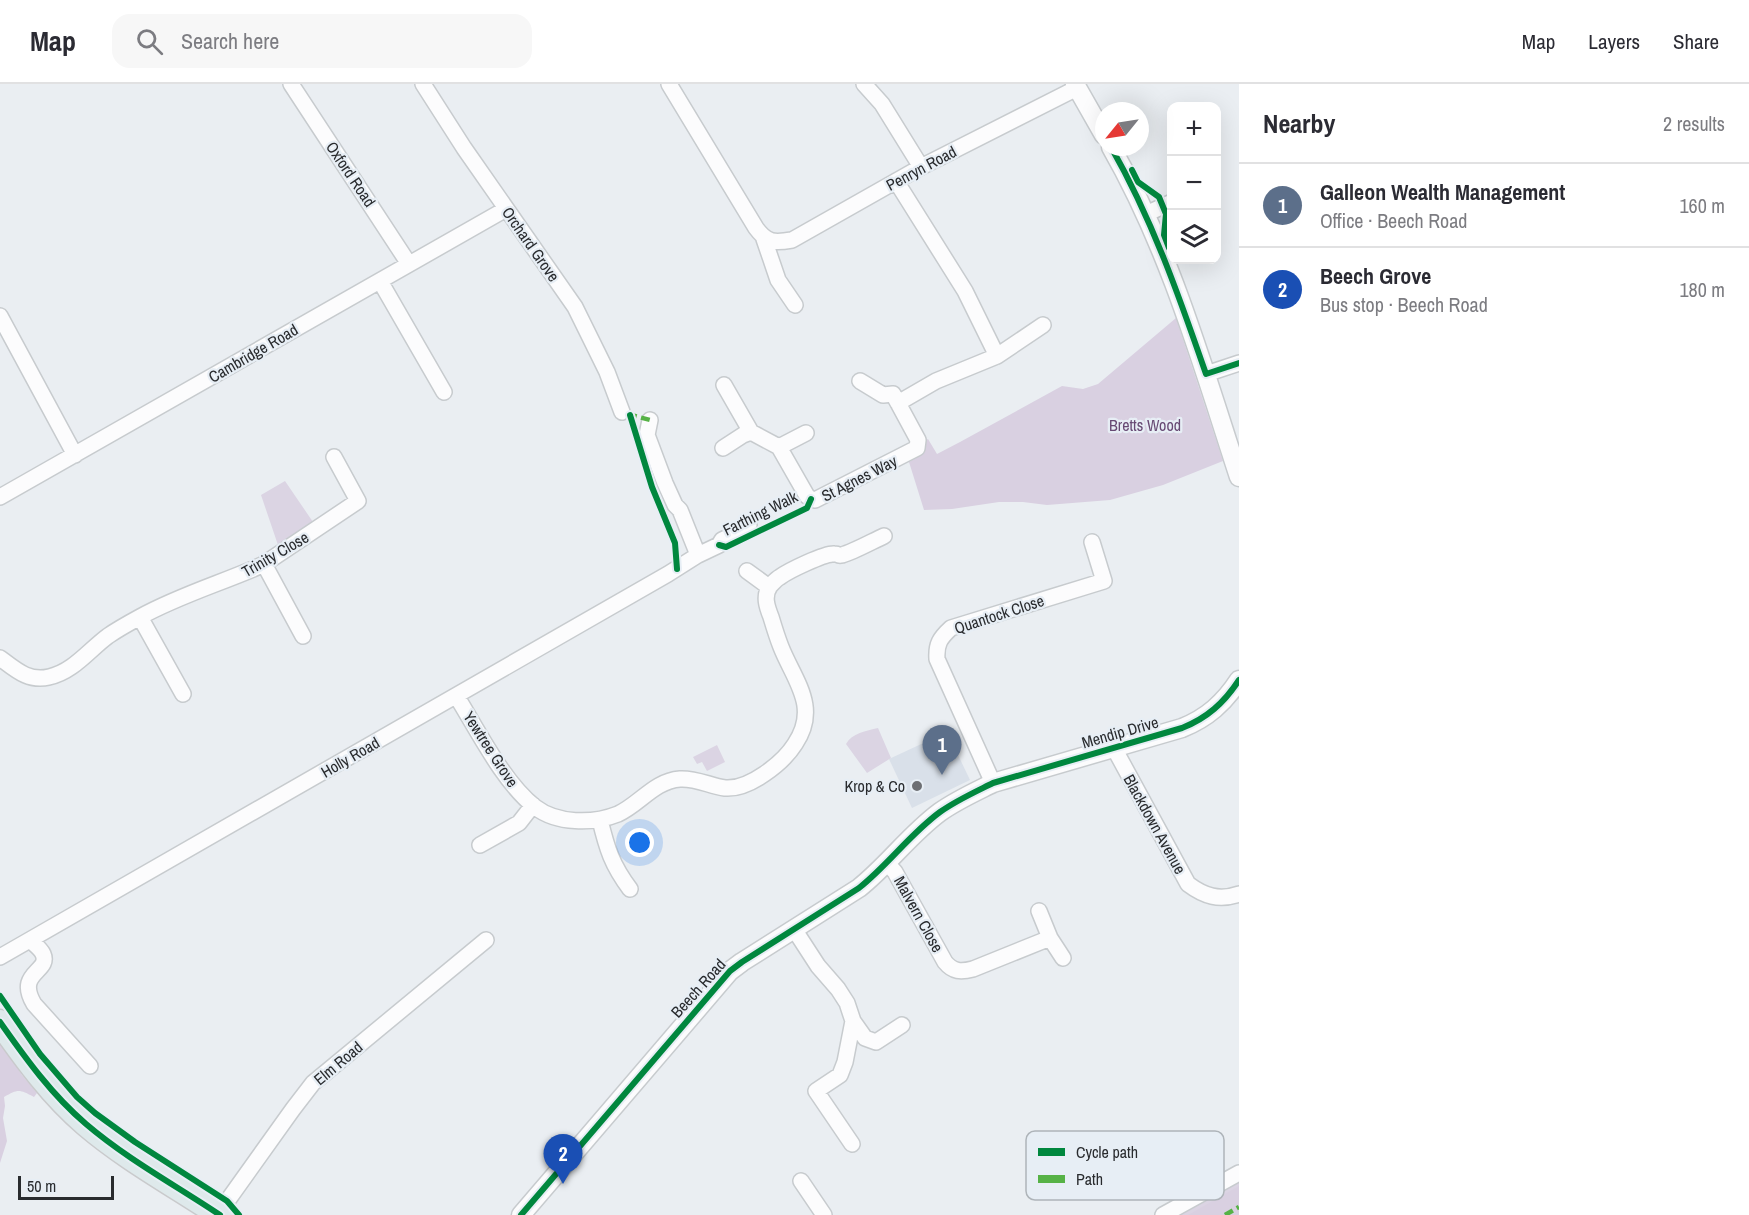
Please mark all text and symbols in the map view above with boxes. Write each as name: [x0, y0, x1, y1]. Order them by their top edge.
search box: [112, 14, 532, 68]
text: Map: [30, 22, 76, 60]
icon: search: [133, 25, 166, 58]
text: Search here: [181, 26, 279, 56]
text: Map: [1522, 27, 1555, 56]
text: Layers: [1588, 27, 1640, 56]
text: Share: [1673, 27, 1719, 56]
north arrow: [1095, 102, 1149, 156]
map controls: [1167, 102, 1221, 264]
button: +: [1167, 102, 1221, 156]
text: Nearby: [1263, 106, 1335, 141]
text: 2 results: [1663, 110, 1725, 137]
street label: Oxford Road: [321, 137, 381, 211]
street label: Penryn Road: [882, 140, 960, 196]
button: −: [1167, 156, 1221, 210]
text: Galleon Wealth Management: [1320, 177, 1565, 207]
text: 1: [1278, 192, 1287, 219]
text: 160 m: [1679, 192, 1725, 219]
street label: Orchard Grove: [497, 202, 565, 286]
text: Office · Beech Road: [1320, 207, 1467, 234]
button: layers: [1167, 210, 1221, 264]
text: Beech Grove: [1320, 261, 1431, 291]
text: 2: [1278, 276, 1287, 303]
text: 180 m: [1679, 276, 1725, 303]
text: Bus stop · Beech Road: [1320, 291, 1488, 318]
street label: Cambridge Road: [204, 318, 302, 388]
park label: Bretts Wood: [1109, 414, 1181, 436]
street label: St Agnes Way: [818, 449, 901, 506]
street label: Farthing Walk: [719, 485, 801, 541]
street label: Trinity Close: [238, 526, 312, 582]
street label: Quantock Close: [951, 589, 1047, 639]
street label: Yewtree Grove: [458, 707, 524, 791]
street label: Mendip Drive: [1079, 711, 1161, 753]
pin: 1: [922, 726, 962, 775]
street label: Holly Road: [317, 731, 383, 783]
street label: Blackdown Avenue: [1119, 770, 1191, 878]
place label: Krop & Co: [844, 775, 905, 797]
marker: Krop & Co: [910, 779, 924, 793]
your location: [625, 828, 654, 857]
street label: Malvern Close: [889, 872, 949, 956]
street label: Beech Road: [666, 954, 730, 1022]
street label: Elm Road: [309, 1036, 367, 1090]
legend: [1026, 1131, 1224, 1200]
pin: 2: [544, 1134, 582, 1184]
text: Cycle path: [1076, 1141, 1138, 1163]
text: Path: [1076, 1168, 1103, 1190]
scale bar: [18, 1173, 114, 1200]
text: 50 m: [27, 1175, 56, 1197]

